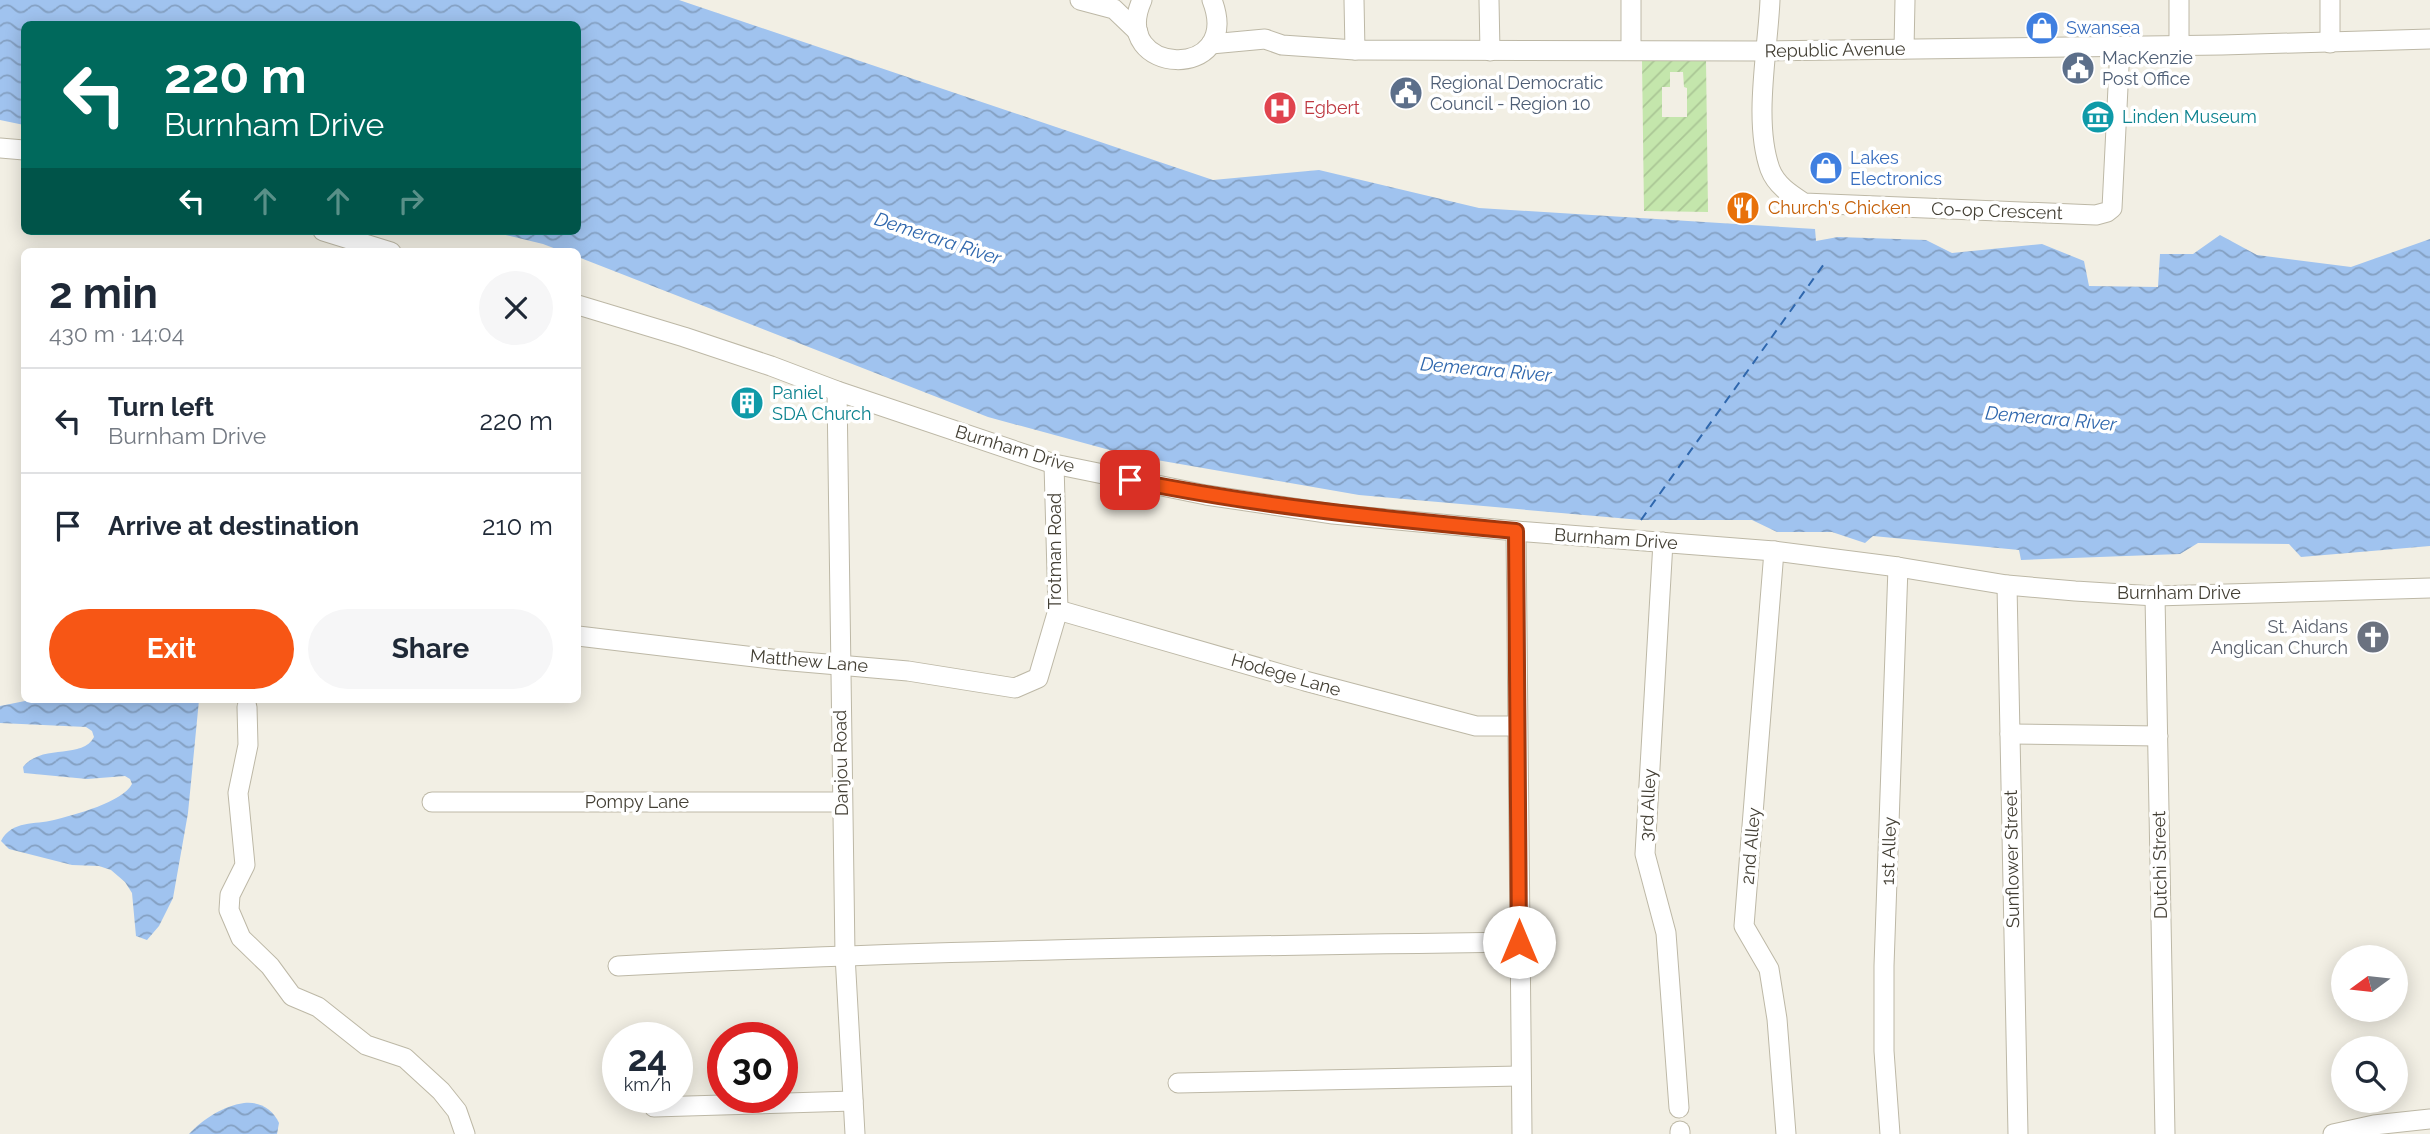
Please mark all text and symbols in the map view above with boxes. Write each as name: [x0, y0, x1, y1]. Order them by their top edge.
shop icon: Swansea: [2023, 9, 2061, 47]
place label: Swansea: [2066, 17, 2140, 38]
street label: Republic Avenue: [1764, 38, 1906, 61]
text: 220 m: [164, 47, 307, 104]
place label: MacKenzie Post Office: [2102, 47, 2193, 89]
icon: left: [49, 49, 140, 140]
public building icon: MacKenzie Post Office: [2059, 49, 2097, 87]
place label: Regional Democratic Council - Region 10: [1430, 72, 1604, 114]
public building icon: Regional Democratic Council - Region 10: [1387, 74, 1425, 112]
hospital icon: Egbert: [1261, 89, 1299, 127]
place label: Egbert: [1304, 97, 1360, 118]
museum icon: Linden Museum: [2079, 98, 2117, 136]
text: Burnham Drive: [164, 106, 384, 143]
place label: Linden Museum: [2122, 106, 2257, 127]
place label: Lakes Electronics: [1850, 147, 1942, 189]
shop icon: Lakes Electronics: [1807, 149, 1845, 187]
icon: left: [173, 182, 211, 220]
icon: ahead: [246, 182, 284, 220]
icon: ahead: [319, 182, 357, 220]
icon: right: [392, 182, 430, 220]
restaurant icon: Church's Chicken: [1724, 189, 1762, 227]
place label: Church's Chicken: [1768, 197, 1911, 218]
street label: Co-op Crescent: [1931, 198, 2063, 223]
water label: Demerara River: [872, 207, 1006, 269]
text: 2 min: [49, 269, 158, 318]
button: close: [479, 271, 553, 345]
text: 430 m · 14:04: [49, 320, 184, 347]
water label: Demerara River: [1419, 352, 1554, 386]
place label: Paniel SDA Church: [772, 382, 871, 424]
building icon: Paniel SDA Church: [728, 384, 766, 422]
text: Turn left: [108, 392, 214, 422]
water label: Demerara River: [1984, 401, 2119, 435]
icon: left: [49, 402, 87, 440]
text: 220 m: [479, 406, 553, 436]
street label: Burnham Drive: [953, 420, 1078, 477]
text: Burnham Drive: [108, 422, 266, 449]
pin: [1100, 450, 1160, 510]
icon: arrive: [1111, 461, 1149, 499]
street label: Trotman Road: [1044, 493, 1065, 609]
icon: arrive: [49, 507, 87, 545]
text: Arrive at destination: [108, 511, 359, 541]
text: 210 m: [482, 511, 553, 541]
street label: Burnham Drive: [1554, 524, 1679, 553]
street label: Burnham Drive: [2117, 582, 2241, 603]
button: Exit: [49, 609, 294, 689]
button: Share: [308, 609, 553, 689]
place label: St. Aidans Anglican Church: [2211, 616, 2348, 658]
church icon: St. Aidans Anglican Church: [2354, 618, 2392, 656]
street label: Matthew Lane: [749, 645, 869, 676]
street label: Hodege Lane: [1229, 649, 1344, 700]
street label: Danjou Road: [829, 710, 852, 816]
street label: 3rd Alley: [1635, 768, 1660, 842]
street label: Sunflower Street: [2000, 790, 2023, 928]
street label: Pompy Lane: [585, 791, 690, 812]
street label: 2nd Alley: [1737, 806, 1764, 885]
street label: Dutchi Street: [2148, 811, 2171, 919]
street label: 1st Alley: [1877, 816, 1900, 886]
position arrow: [1482, 905, 1556, 979]
north arrow: [2331, 945, 2408, 1022]
map controls: [2331, 945, 2408, 1113]
speed limit sign: 30: [707, 1022, 798, 1113]
button: search: [2331, 1036, 2408, 1113]
text: 24: [628, 1038, 667, 1079]
text: km/h: [624, 1074, 671, 1095]

